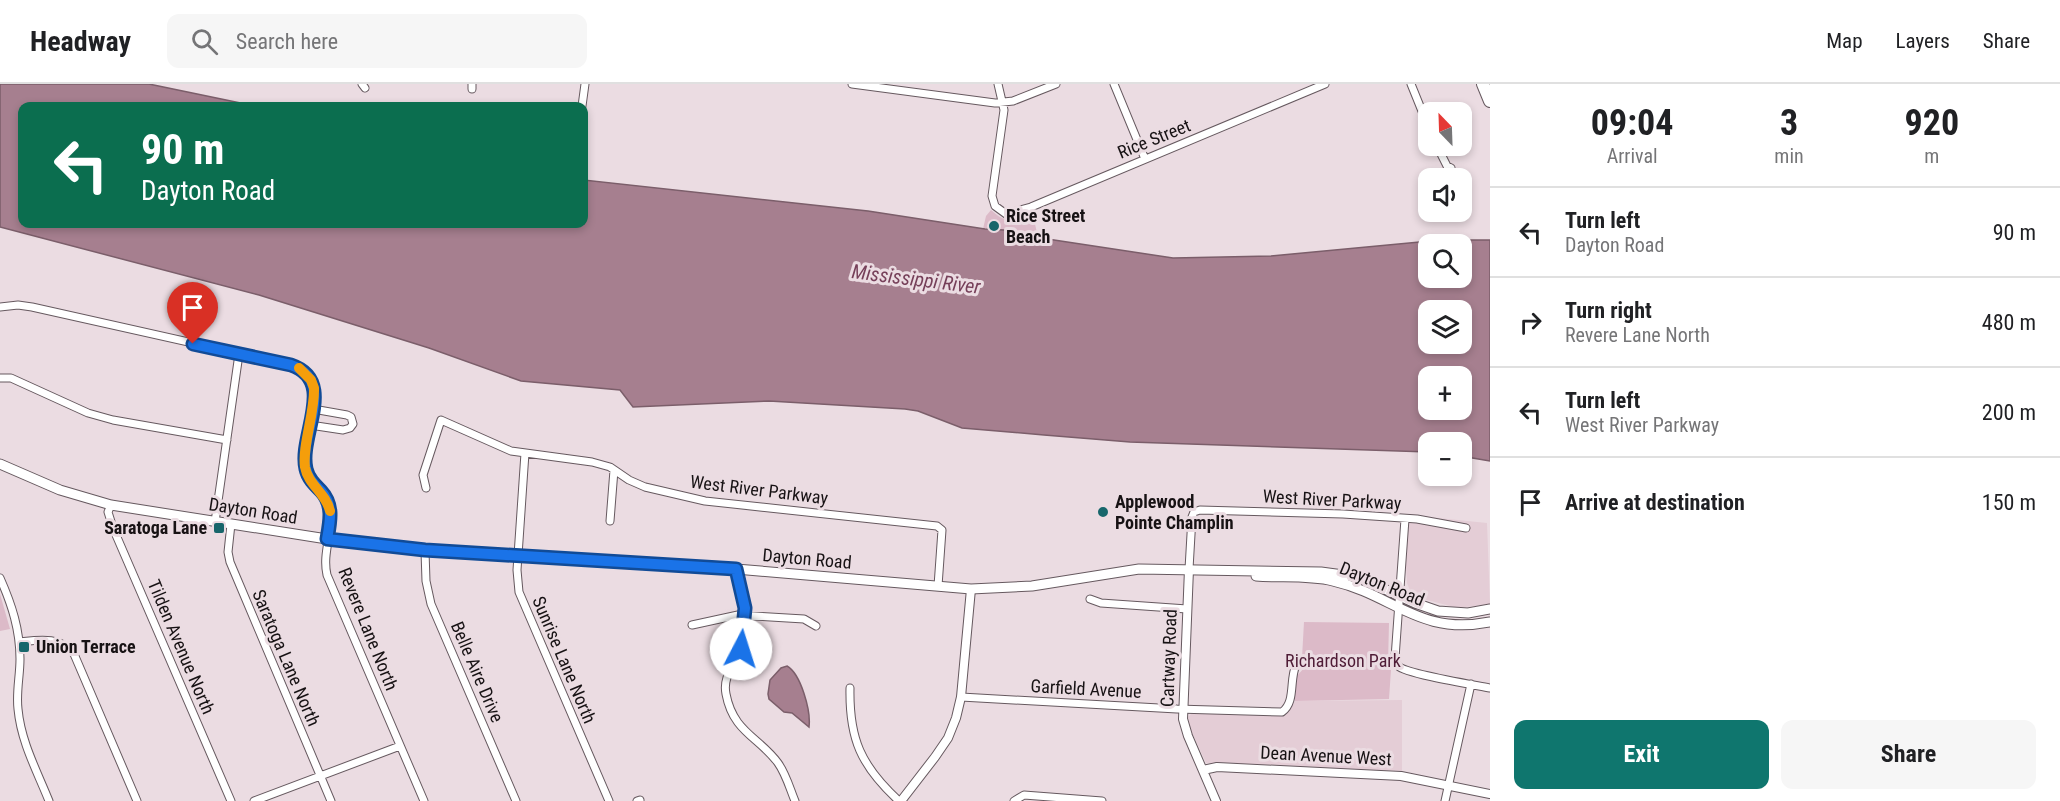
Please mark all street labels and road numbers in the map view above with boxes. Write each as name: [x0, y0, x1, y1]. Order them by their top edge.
street label: Rice Street: [1114, 114, 1193, 163]
street label: West River Parkway: [689, 471, 830, 508]
street label: West River Parkway: [1262, 485, 1402, 514]
street label: Dayton Road: [207, 493, 299, 528]
street label: Dayton Road: [762, 544, 853, 573]
street label: Dayton Road: [1337, 557, 1428, 610]
street label: Revere Lane North: [334, 564, 403, 693]
street label: Tilden Avenue North: [144, 576, 219, 717]
street label: Saratoga Lane North: [248, 586, 325, 729]
street label: Sunrise Lane North: [528, 593, 601, 726]
street label: Cartway Road: [1156, 609, 1181, 707]
street label: Belle Aire Drive: [447, 618, 508, 725]
street label: Garfield Avenue: [1030, 675, 1142, 702]
street label: Dean Avenue West: [1260, 742, 1392, 769]

